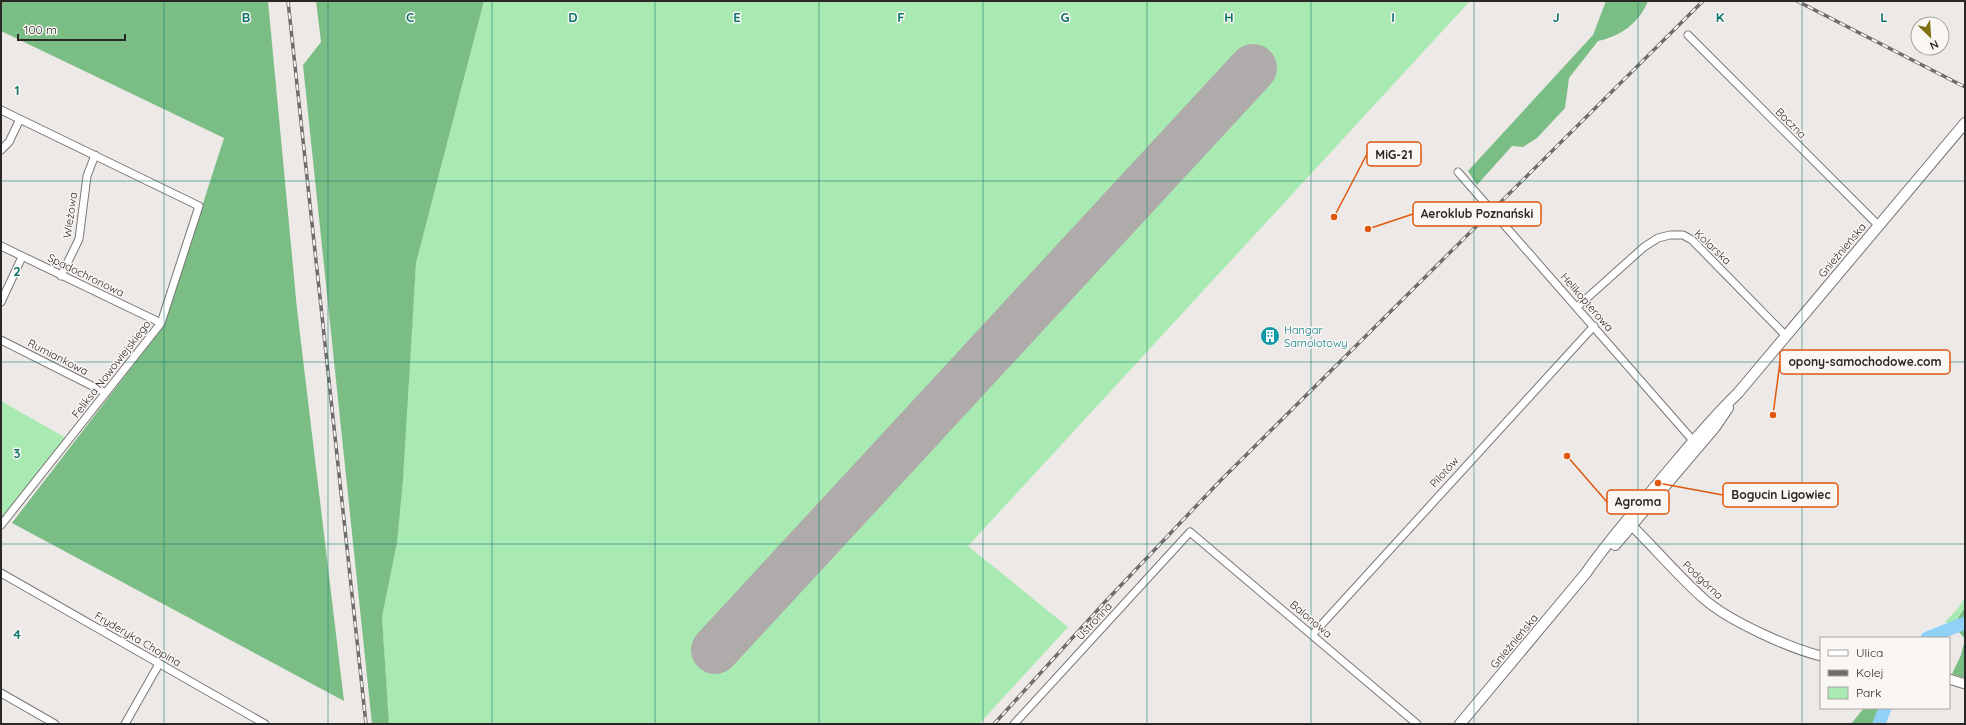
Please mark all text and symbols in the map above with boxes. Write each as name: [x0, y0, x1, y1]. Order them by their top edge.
text: B: [242, 9, 250, 25]
text: C: [406, 9, 414, 25]
text: D: [568, 9, 578, 25]
text: E: [733, 9, 741, 25]
text: F: [897, 9, 905, 25]
text: G: [1060, 9, 1070, 25]
text: H: [1224, 9, 1234, 25]
text: I: [1391, 9, 1395, 25]
text: J: [1552, 9, 1560, 25]
text: K: [1716, 9, 1725, 25]
text: L: [1880, 9, 1888, 25]
scale bar: [18, 16, 125, 42]
north arrow: [1910, 16, 1950, 56]
text: 100 m: [24, 22, 57, 37]
text: N: [1928, 37, 1941, 53]
text: 1: [14, 82, 20, 98]
street label: Boczna: [1773, 105, 1809, 141]
callout: MiG-21: [1367, 142, 1421, 166]
text: MiG-21: [1375, 147, 1413, 162]
street label: Wieżowa: [60, 191, 80, 239]
callout: Aeroklub Poznański: [1413, 202, 1541, 226]
text: Aeroklub Poznański: [1421, 206, 1533, 221]
street label: Gnieźnieńska: [1815, 220, 1869, 280]
street label: Kolarska: [1692, 227, 1734, 267]
street label: Spadochronowa: [45, 250, 127, 300]
text: 2: [13, 263, 21, 279]
street label: Helikopterowa: [1558, 270, 1616, 334]
street label: Feliksa Nowowiejskiego: [69, 317, 154, 421]
place label: Hangar Samolotowy: [1284, 323, 1347, 350]
building icon: Hangar Samolotowy: [1259, 325, 1281, 347]
street label: Rumiankowa: [25, 336, 91, 378]
callout: opony-samochodowe.com: [1780, 350, 1950, 374]
text: opony-samochodowe.com: [1788, 354, 1942, 369]
text: 3: [14, 445, 21, 461]
street label: Pilotów: [1427, 454, 1461, 490]
callout: Bogucin Ligowiec: [1723, 483, 1838, 507]
text: Bogucin Ligowiec: [1731, 487, 1831, 502]
callout: Agroma: [1607, 490, 1669, 514]
text: Agroma: [1615, 494, 1661, 509]
street label: Podgórna: [1680, 558, 1726, 602]
street label: Balonowa: [1287, 597, 1335, 641]
street label: Ustronna: [1073, 599, 1115, 643]
street label: Fryderyka Chopina: [92, 609, 184, 669]
street label: Gnieźnieńska: [1487, 611, 1541, 671]
text: 4: [13, 626, 21, 642]
legend: [1820, 637, 1950, 709]
text: Ulica: [1856, 645, 1883, 660]
text: Kolej: [1856, 665, 1884, 680]
text: Park: [1856, 685, 1881, 700]

